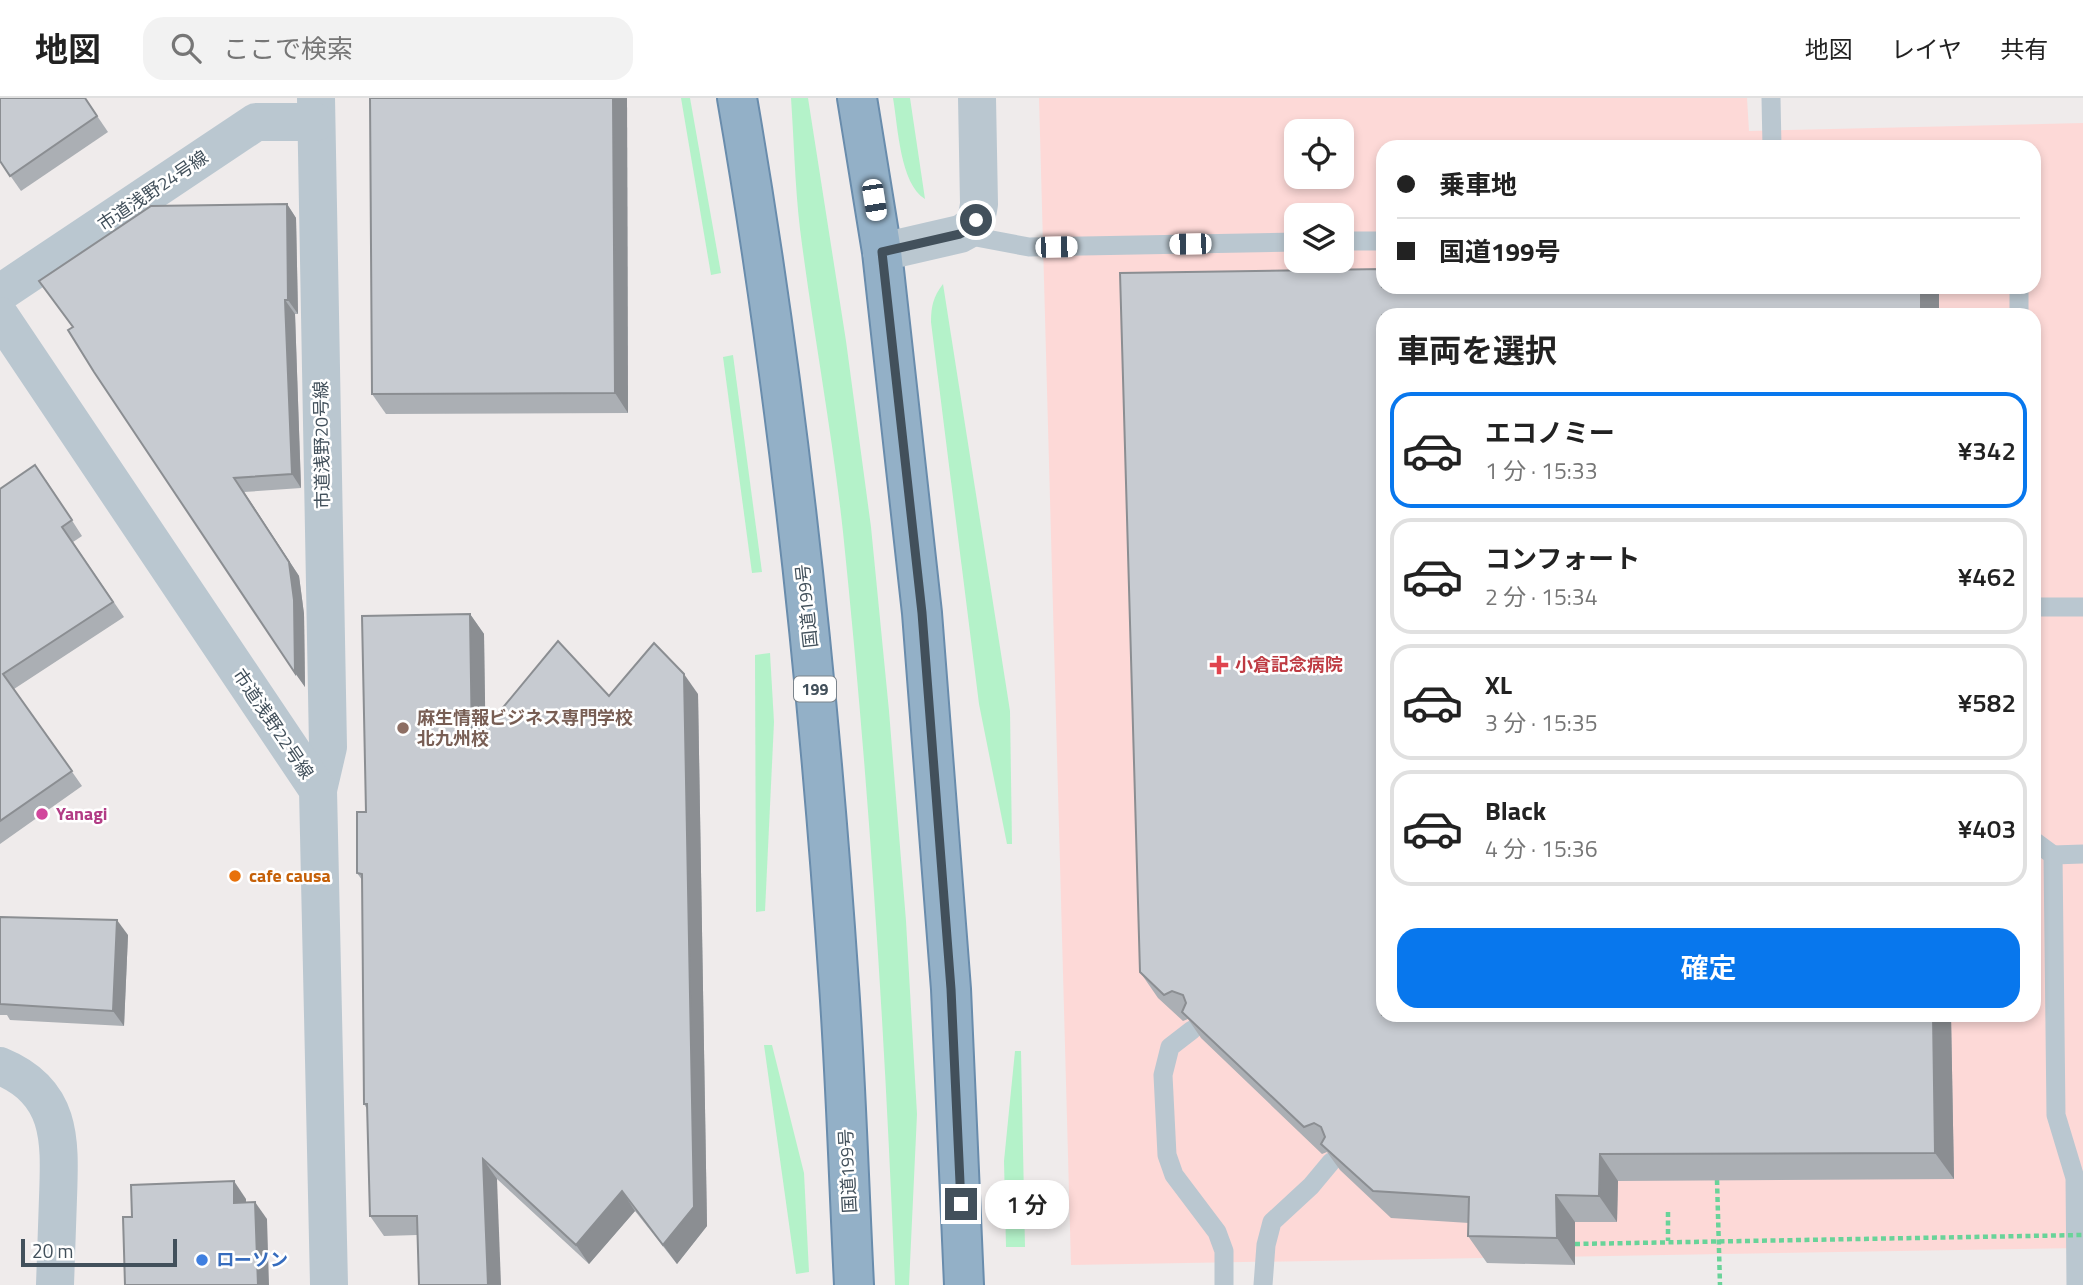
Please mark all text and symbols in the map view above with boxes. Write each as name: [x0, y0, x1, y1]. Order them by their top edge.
search box: [143, 17, 633, 80]
text: 地図: [35, 24, 101, 74]
icon: search: [167, 29, 205, 67]
text: ここで検索: [223, 29, 353, 68]
text: 地図: [1805, 31, 1853, 67]
text: レイヤ: [1891, 31, 1962, 67]
text: 共有: [2000, 31, 2048, 67]
map controls: [1284, 119, 1354, 273]
button: locate: [1284, 119, 1354, 189]
street label: 市道浅野24号線: [92, 144, 213, 238]
text: 乗車地: [1439, 165, 1517, 204]
car: [861, 178, 888, 222]
button: layers: [1284, 203, 1354, 273]
route start: [960, 204, 992, 236]
text: 国道199号: [1439, 232, 1561, 271]
car: [1169, 233, 1212, 255]
car: [1035, 236, 1078, 258]
text: 車両を選択: [1397, 326, 1557, 374]
street label: 市道浅野20号線: [307, 381, 336, 509]
text: エコノミー: [1485, 413, 1615, 452]
icon: car: [1401, 419, 1464, 482]
text: ¥342: [1958, 431, 2016, 470]
text: 1 分 · 15:33: [1485, 453, 1598, 488]
text: コンフォート: [1485, 539, 1640, 578]
icon: car: [1401, 545, 1464, 608]
text: ¥462: [1958, 557, 2016, 596]
street label: 国道199号: [789, 563, 824, 649]
text: 2 分 · 15:34: [1485, 579, 1598, 614]
place label: 小倉記念病院: [1235, 651, 1343, 678]
marker: 小倉記念病院: [1209, 655, 1229, 675]
street label: 市道浅野22号線: [226, 663, 320, 784]
text: XL: [1485, 665, 1512, 704]
icon: car: [1401, 671, 1464, 734]
road number: 199: [794, 676, 836, 702]
text: ¥582: [1958, 683, 2016, 722]
place label: 麻生情報ビジネス専門学校 北九州校: [417, 704, 633, 752]
text: 3 分 · 15:35: [1485, 705, 1598, 740]
marker: 麻生情報ビジネス専門学校 北九州校: [395, 720, 411, 736]
text: Black: [1485, 791, 1546, 830]
icon: car: [1401, 797, 1464, 860]
place label: Yanagi: [56, 800, 108, 827]
marker: Yanagi: [34, 806, 50, 822]
text: ¥403: [1958, 809, 2016, 848]
text: 4 分 · 15:36: [1485, 831, 1598, 866]
place label: cafe causa: [249, 862, 331, 889]
marker: cafe causa: [227, 868, 243, 884]
button: 確定: [1397, 928, 2020, 1008]
street label: 国道199号: [832, 1128, 863, 1214]
callout: 1 分: [986, 1180, 1070, 1228]
text: 1 分: [1007, 1187, 1047, 1222]
route end: [945, 1188, 977, 1220]
scale bar: [21, 1236, 177, 1268]
text: 20 m: [32, 1236, 73, 1265]
place label: ローソン: [216, 1246, 288, 1273]
marker: ローソン: [194, 1252, 210, 1268]

